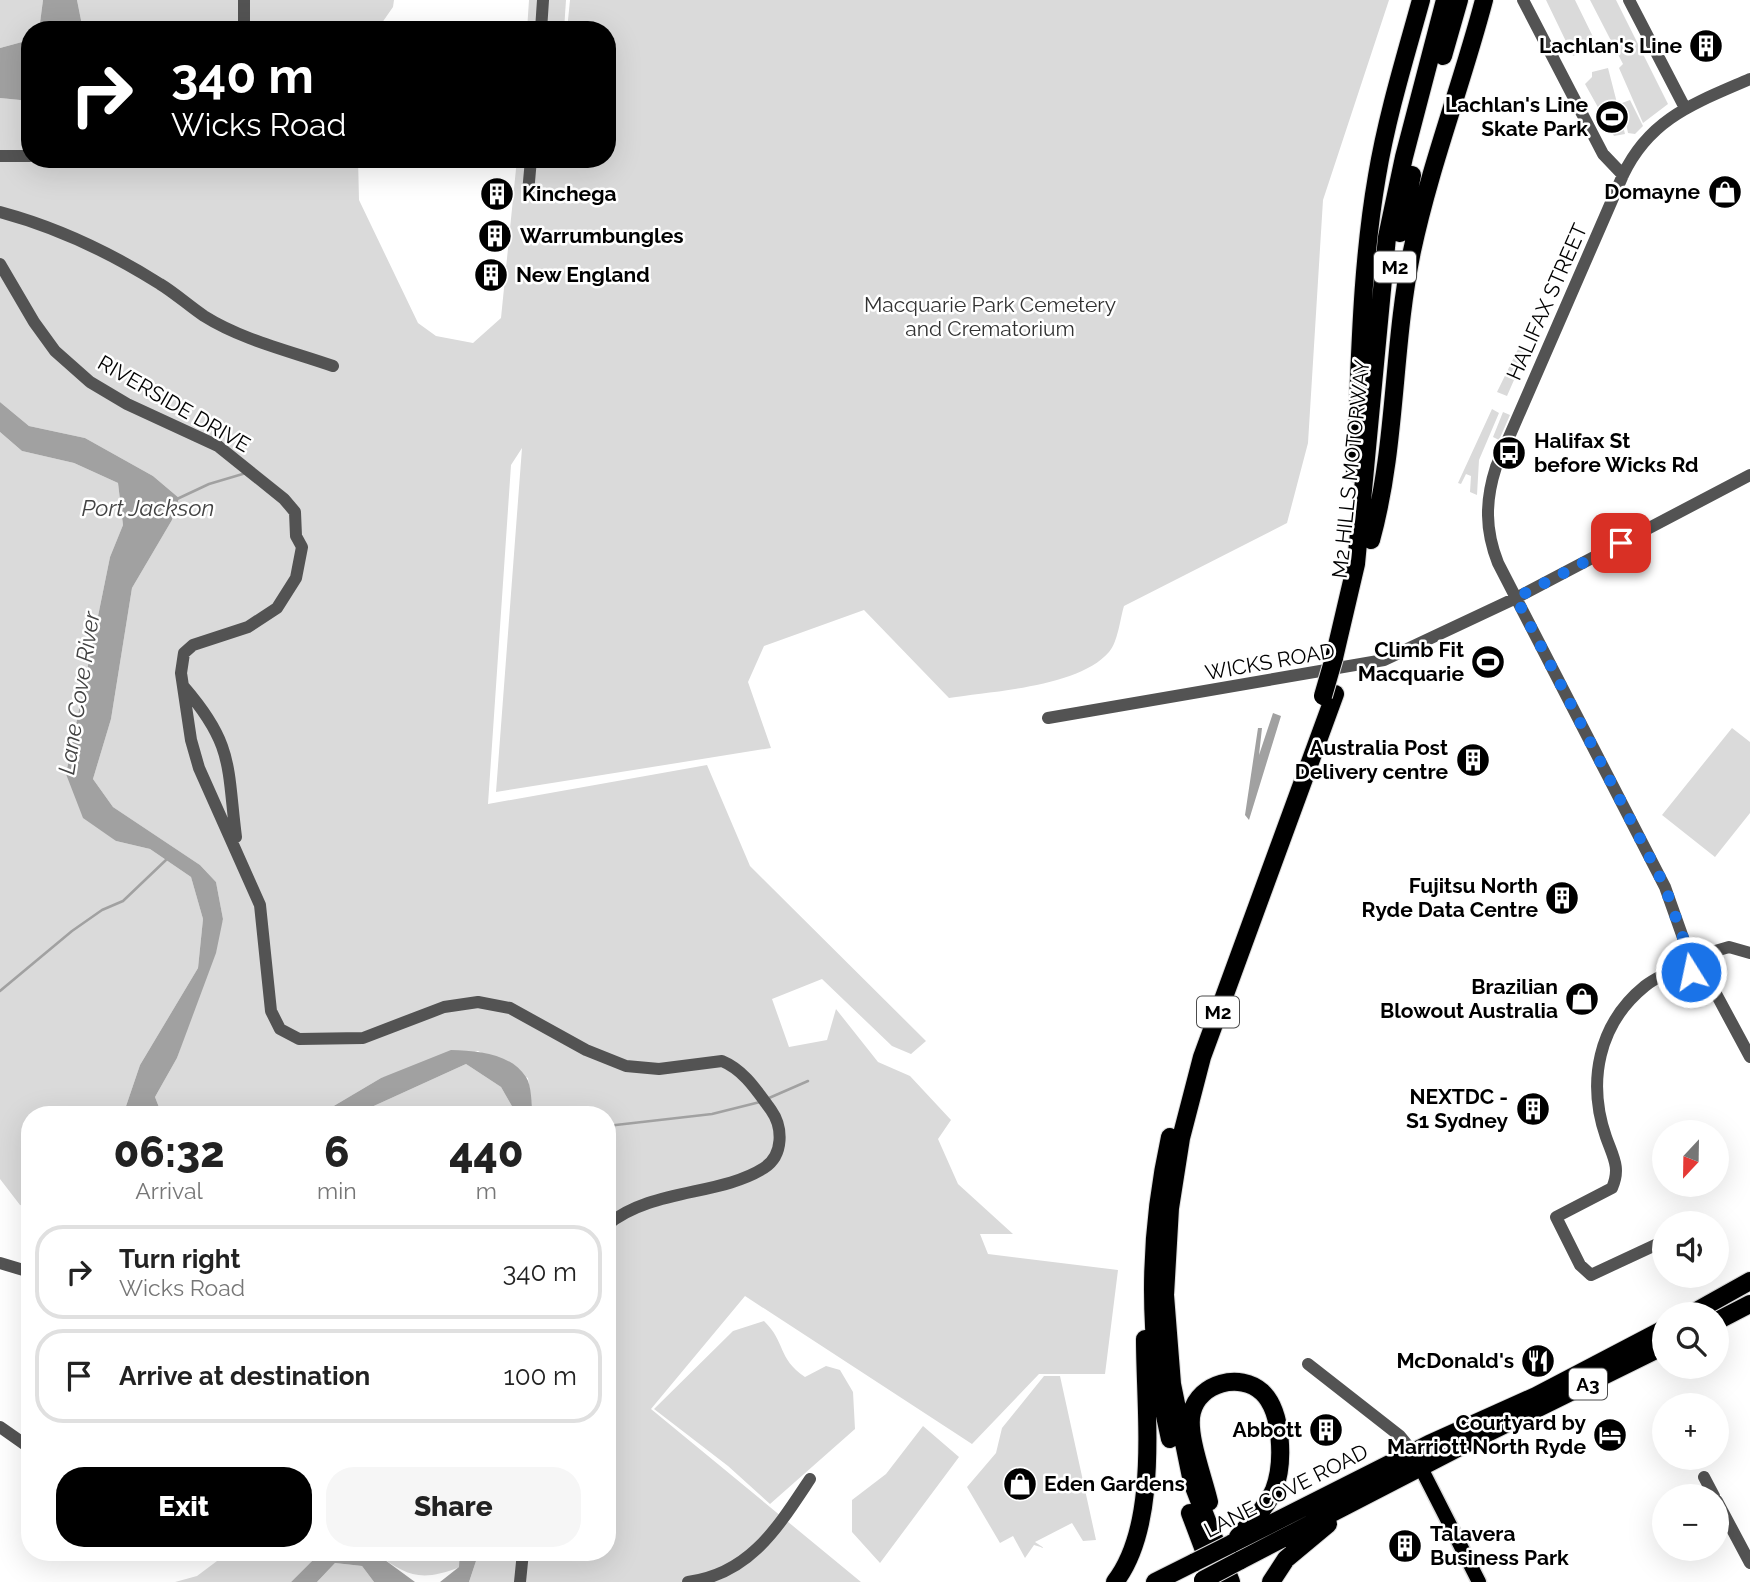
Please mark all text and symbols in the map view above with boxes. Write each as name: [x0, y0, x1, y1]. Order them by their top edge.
building icon: Lachlan's Line: [1687, 27, 1725, 65]
place label: Lachlan's Line: [1539, 33, 1682, 58]
text: 340 m: [171, 47, 314, 104]
icon: right: [56, 49, 147, 140]
place label: Lachlan's Line Skate Park: [1445, 92, 1588, 141]
sports icon: Lachlan's Line Skate Park: [1593, 98, 1631, 136]
text: Wicks Road: [171, 106, 346, 143]
shop icon: Domayne: [1706, 173, 1744, 211]
building icon: Kinchega: [478, 175, 516, 213]
place label: Domayne: [1604, 179, 1700, 204]
place label: Kinchega: [522, 181, 617, 206]
building icon: Warrumbungles: [476, 217, 514, 255]
street label: HALIFAX STREET: [1501, 220, 1592, 384]
place label: Warrumbungles: [520, 223, 684, 248]
road number: M2: [1374, 252, 1416, 282]
building icon: New England: [472, 256, 510, 294]
place label: New England: [516, 262, 650, 287]
park label: Macquarie Park Cemetery and Crematorium: [864, 292, 1116, 341]
street label: RIVERSIDE DRIVE: [94, 350, 255, 457]
street label: M2 HILLS MOTORWAY: [1327, 358, 1374, 580]
place label: Halifax St before Wicks Rd: [1534, 428, 1699, 477]
bus stop icon: Halifax St before Wicks Rd: [1490, 434, 1528, 472]
water label: Port Jackson: [82, 494, 214, 521]
pin: [1591, 513, 1651, 573]
icon: arrive: [1602, 524, 1640, 562]
water label: Lane Cove River: [52, 609, 105, 776]
place label: Climb Fit Macquarie: [1358, 637, 1464, 686]
street label: WICKS ROAD: [1203, 638, 1337, 685]
sports icon: Climb Fit Macquarie: [1469, 643, 1507, 681]
place label: Australia Post Delivery centre: [1295, 735, 1448, 784]
building icon: Australia Post Delivery centre: [1454, 741, 1492, 779]
place label: Fujitsu North Ryde Data Centre: [1362, 873, 1538, 922]
building icon: Fujitsu North Ryde Data Centre: [1543, 879, 1581, 917]
position arrow: [1654, 935, 1728, 1009]
place label: Brazilian Blowout Australia: [1380, 974, 1558, 1023]
shop icon: Brazilian Blowout Australia: [1563, 980, 1601, 1018]
road number: M2: [1197, 996, 1239, 1028]
place label: NEXTDC - S1 Sydney: [1406, 1084, 1508, 1133]
building icon: NEXTDC - S1 Sydney: [1514, 1090, 1552, 1128]
north arrow: [1652, 1120, 1729, 1197]
map controls: [1652, 1120, 1729, 1561]
text: 06:32: [114, 1128, 225, 1177]
text: 6: [324, 1128, 350, 1177]
text: 440: [449, 1128, 524, 1177]
text: Arrival: [135, 1177, 203, 1204]
text: min: [317, 1177, 357, 1204]
text: m: [476, 1177, 497, 1204]
button: sound: [1652, 1211, 1729, 1288]
text: Turn right: [119, 1244, 240, 1274]
icon: right: [60, 1253, 98, 1291]
text: 340 m: [502, 1257, 577, 1287]
text: Wicks Road: [119, 1274, 245, 1301]
button: search: [1652, 1302, 1729, 1379]
restaurant icon: McDonald's: [1519, 1342, 1557, 1380]
place label: McDonald's: [1396, 1348, 1514, 1373]
icon: arrive: [60, 1357, 98, 1395]
text: Arrive at destination: [119, 1361, 370, 1391]
text: 100 m: [504, 1361, 577, 1391]
road number: A3: [1569, 1368, 1607, 1400]
button: +: [1652, 1393, 1729, 1470]
place label: Courtyard by Marriott North Ryde: [1387, 1410, 1586, 1459]
building icon: Abbott: [1307, 1411, 1345, 1449]
hotel icon: Courtyard by Marriott North Ryde: [1591, 1416, 1629, 1454]
place label: Abbott: [1233, 1417, 1302, 1442]
street label: LANE COVE ROAD: [1200, 1438, 1372, 1543]
shop icon: Eden Gardens: [1001, 1465, 1039, 1503]
button: Exit: [56, 1467, 312, 1547]
button: Share: [326, 1467, 581, 1547]
place label: Eden Gardens: [1044, 1471, 1185, 1496]
button: −: [1652, 1484, 1729, 1561]
place label: Talavera Business Park: [1430, 1521, 1569, 1570]
building icon: Talavera Business Park: [1386, 1527, 1424, 1565]

